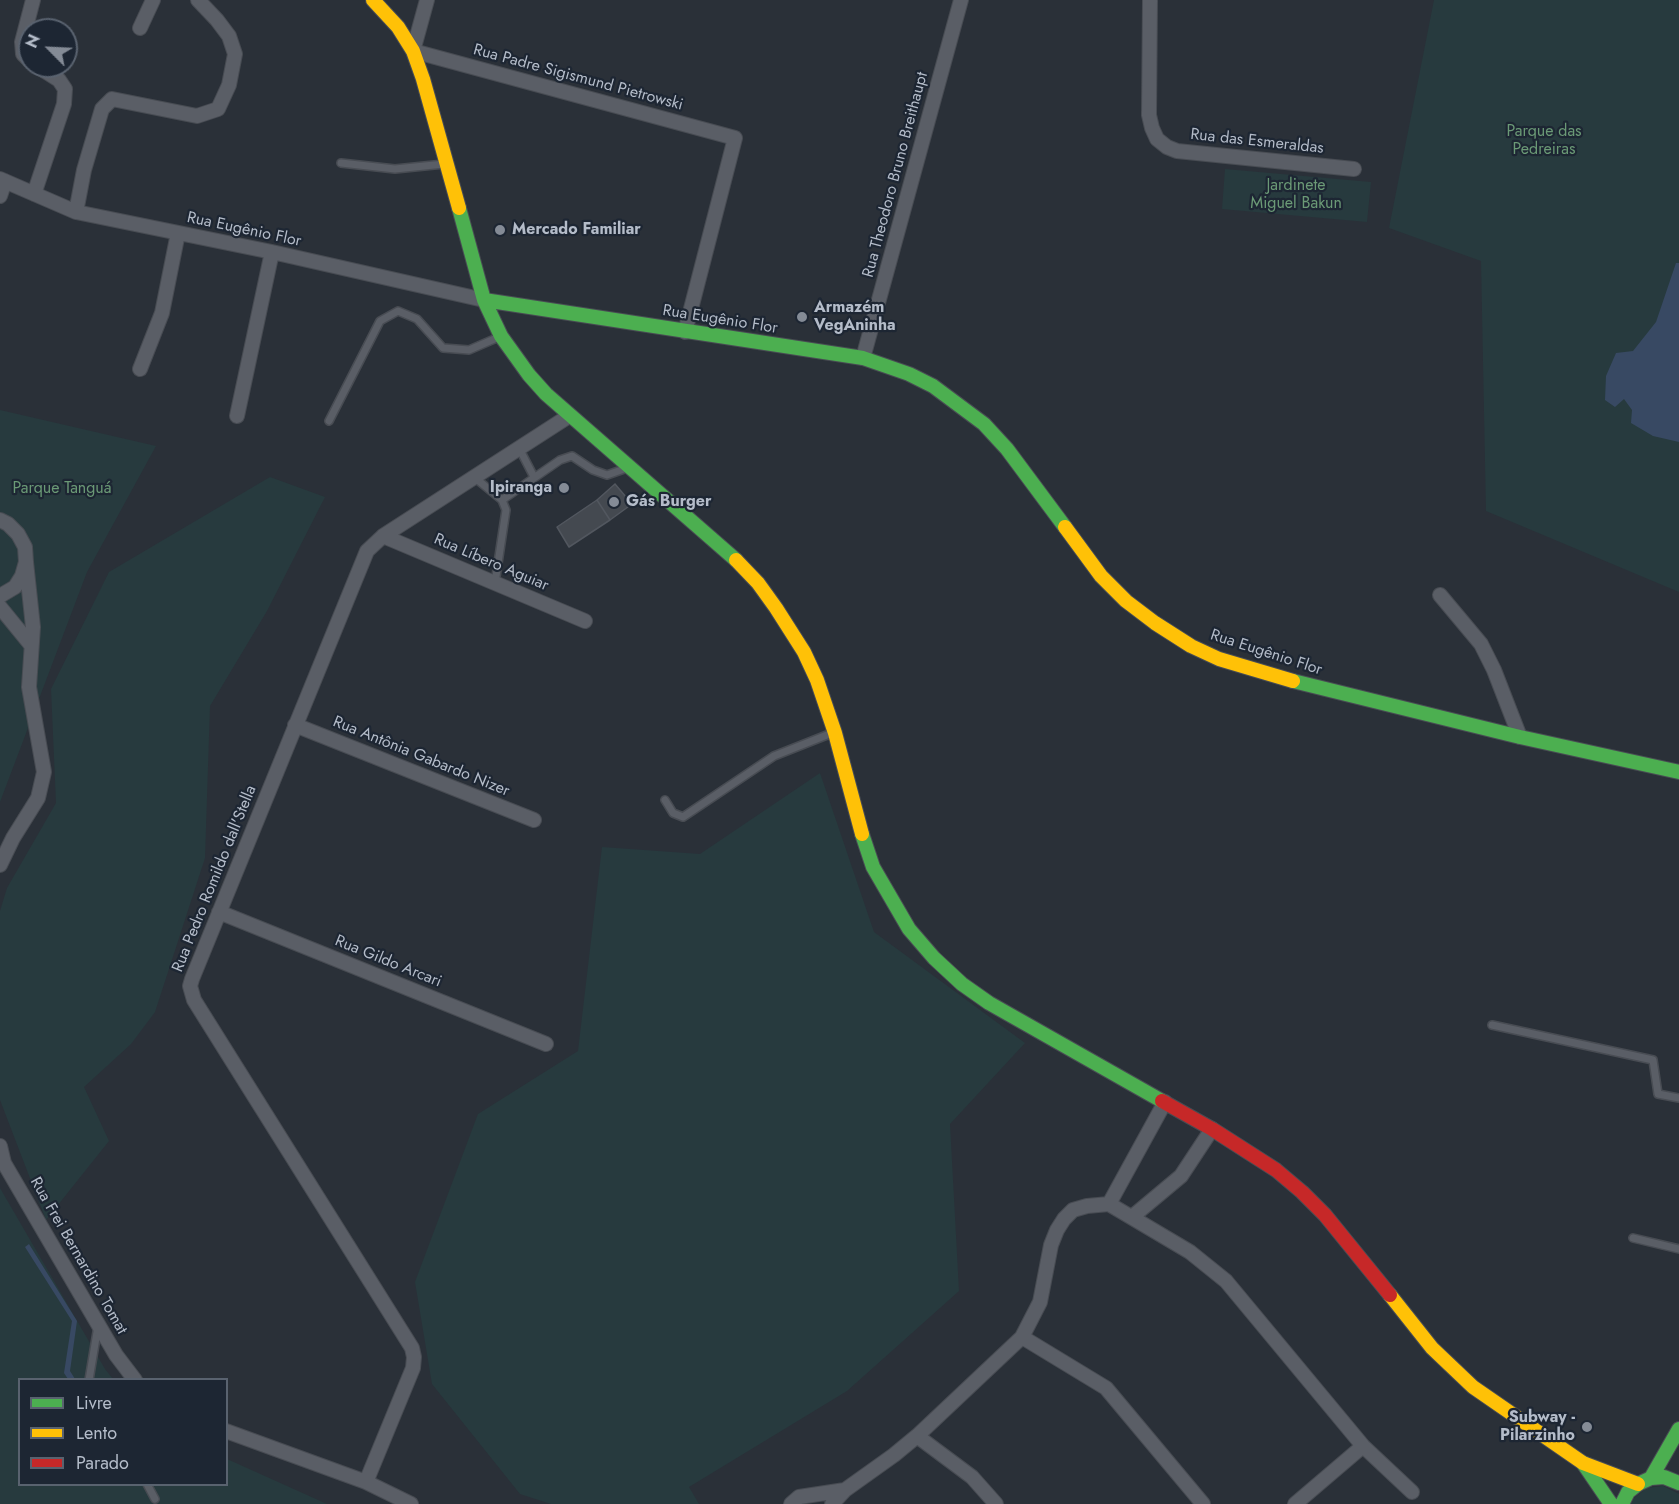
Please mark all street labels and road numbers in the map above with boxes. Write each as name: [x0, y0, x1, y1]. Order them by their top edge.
street label: Rua Padre Sigismund Pietrowski: [471, 41, 685, 115]
street label: Rua Theodoro Bruno Breithaupt: [859, 70, 933, 280]
street label: Rua das Esmeraldas: [1189, 125, 1325, 159]
street label: Rua Eugênio Flor: [185, 209, 303, 251]
street label: Rua Eugênio Flor: [661, 301, 779, 339]
street label: Rua Líbero Aguiar: [431, 530, 551, 596]
street label: Rua Eugênio Flor: [1208, 626, 1324, 680]
street label: Rua Antônia Gabardo Nizer: [330, 713, 512, 801]
street label: Rua Pedro Romildo dall'Stella: [169, 783, 261, 975]
street label: Rua Gildo Arcari: [332, 932, 444, 992]
street label: Rua Frei Bernardino Tomat: [25, 1174, 131, 1338]

